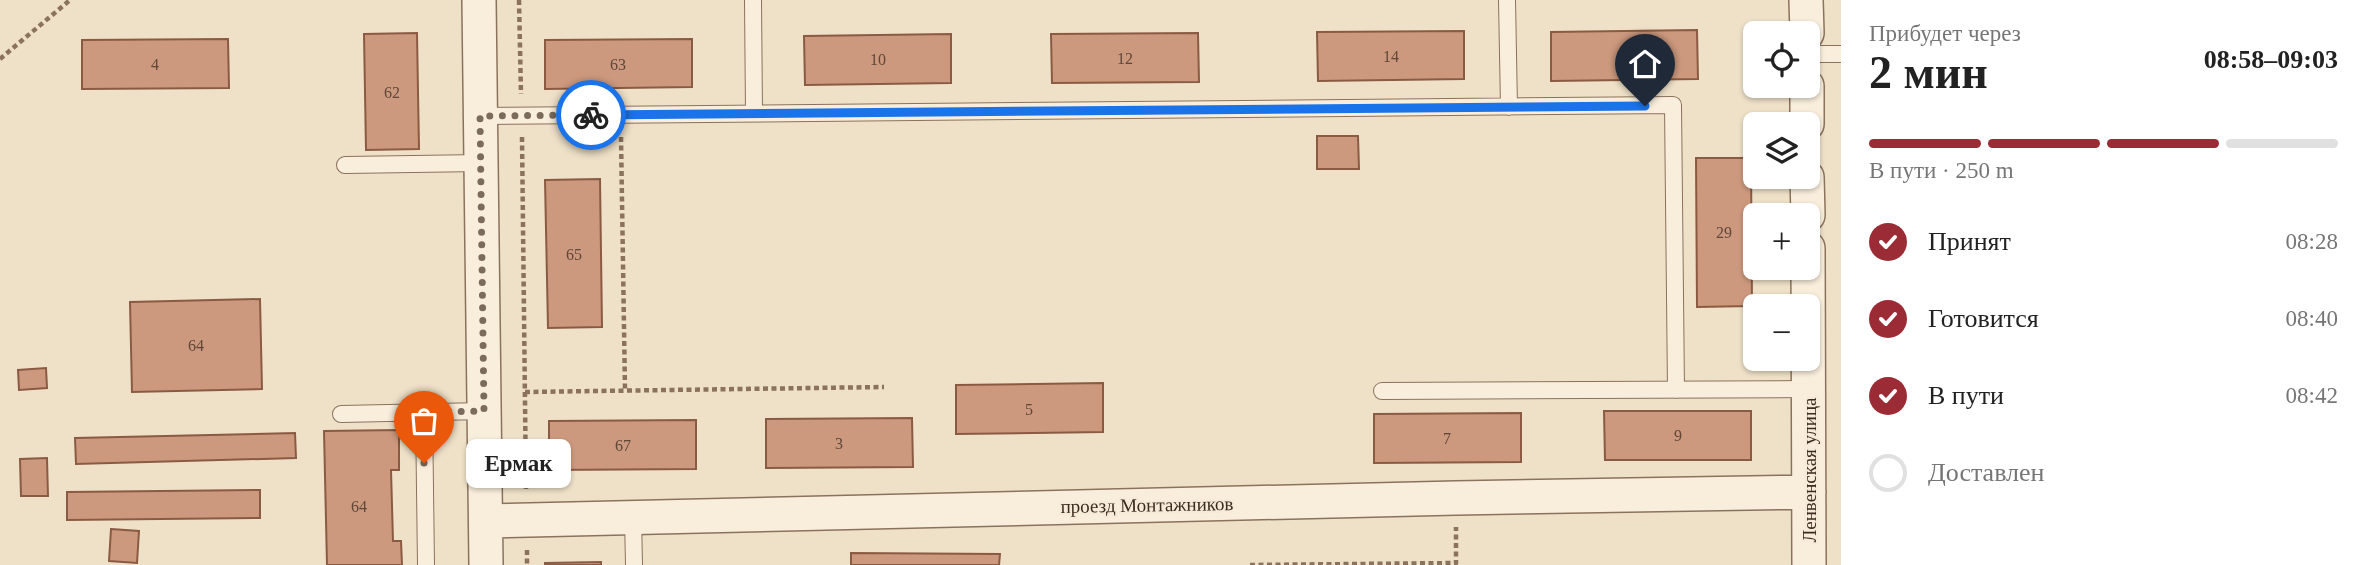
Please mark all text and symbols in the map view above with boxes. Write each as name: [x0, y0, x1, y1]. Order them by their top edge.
map controls: [1743, 21, 1820, 371]
button: locate: [1743, 21, 1820, 98]
text: Прибудет через: [1869, 21, 2021, 46]
pin: [1615, 34, 1675, 106]
icon: home: [1626, 45, 1664, 83]
text: 08:58–09:03: [2204, 45, 2338, 74]
text: 2 мин: [1869, 47, 1988, 98]
house number: 14: [1383, 48, 1399, 65]
house number: 12: [1117, 50, 1133, 67]
house number: 10: [870, 51, 886, 68]
house number: 4: [151, 56, 159, 73]
house number: 63: [610, 56, 626, 73]
courier: [556, 80, 626, 150]
house number: 62: [384, 84, 400, 101]
icon: bike: [572, 96, 610, 134]
button: layers: [1743, 112, 1820, 189]
text: В пути · 250 m: [1869, 158, 2014, 183]
button: +: [1743, 203, 1820, 280]
icon: check: [1869, 223, 1907, 261]
house number: 29: [1716, 224, 1732, 241]
text: Принят: [1928, 227, 2011, 256]
text: 08:28: [2286, 229, 2338, 254]
house number: 65: [566, 246, 582, 263]
button: −: [1743, 294, 1820, 371]
icon: check: [1869, 300, 1907, 338]
text: Готовится: [1928, 304, 2039, 333]
text: 08:40: [2286, 306, 2338, 331]
house number: 64: [188, 337, 204, 354]
icon: check: [1869, 377, 1907, 415]
text: В пути: [1928, 381, 2004, 410]
text: 08:42: [2286, 383, 2338, 408]
pin: [394, 391, 454, 463]
street label: Ленвенская улица: [1799, 397, 1820, 543]
house number: 5: [1025, 401, 1033, 418]
icon: bag: [405, 402, 443, 440]
house number: 9: [1674, 427, 1682, 444]
house number: 7: [1443, 430, 1451, 447]
house number: 3: [835, 435, 843, 452]
house number: 67: [615, 437, 631, 454]
callout: Ермак: [466, 438, 571, 488]
text: Ермак: [484, 451, 553, 476]
text: Доставлен: [1928, 458, 2045, 487]
street label: проезд Монтажников: [1060, 493, 1234, 517]
house number: 64: [351, 498, 367, 515]

